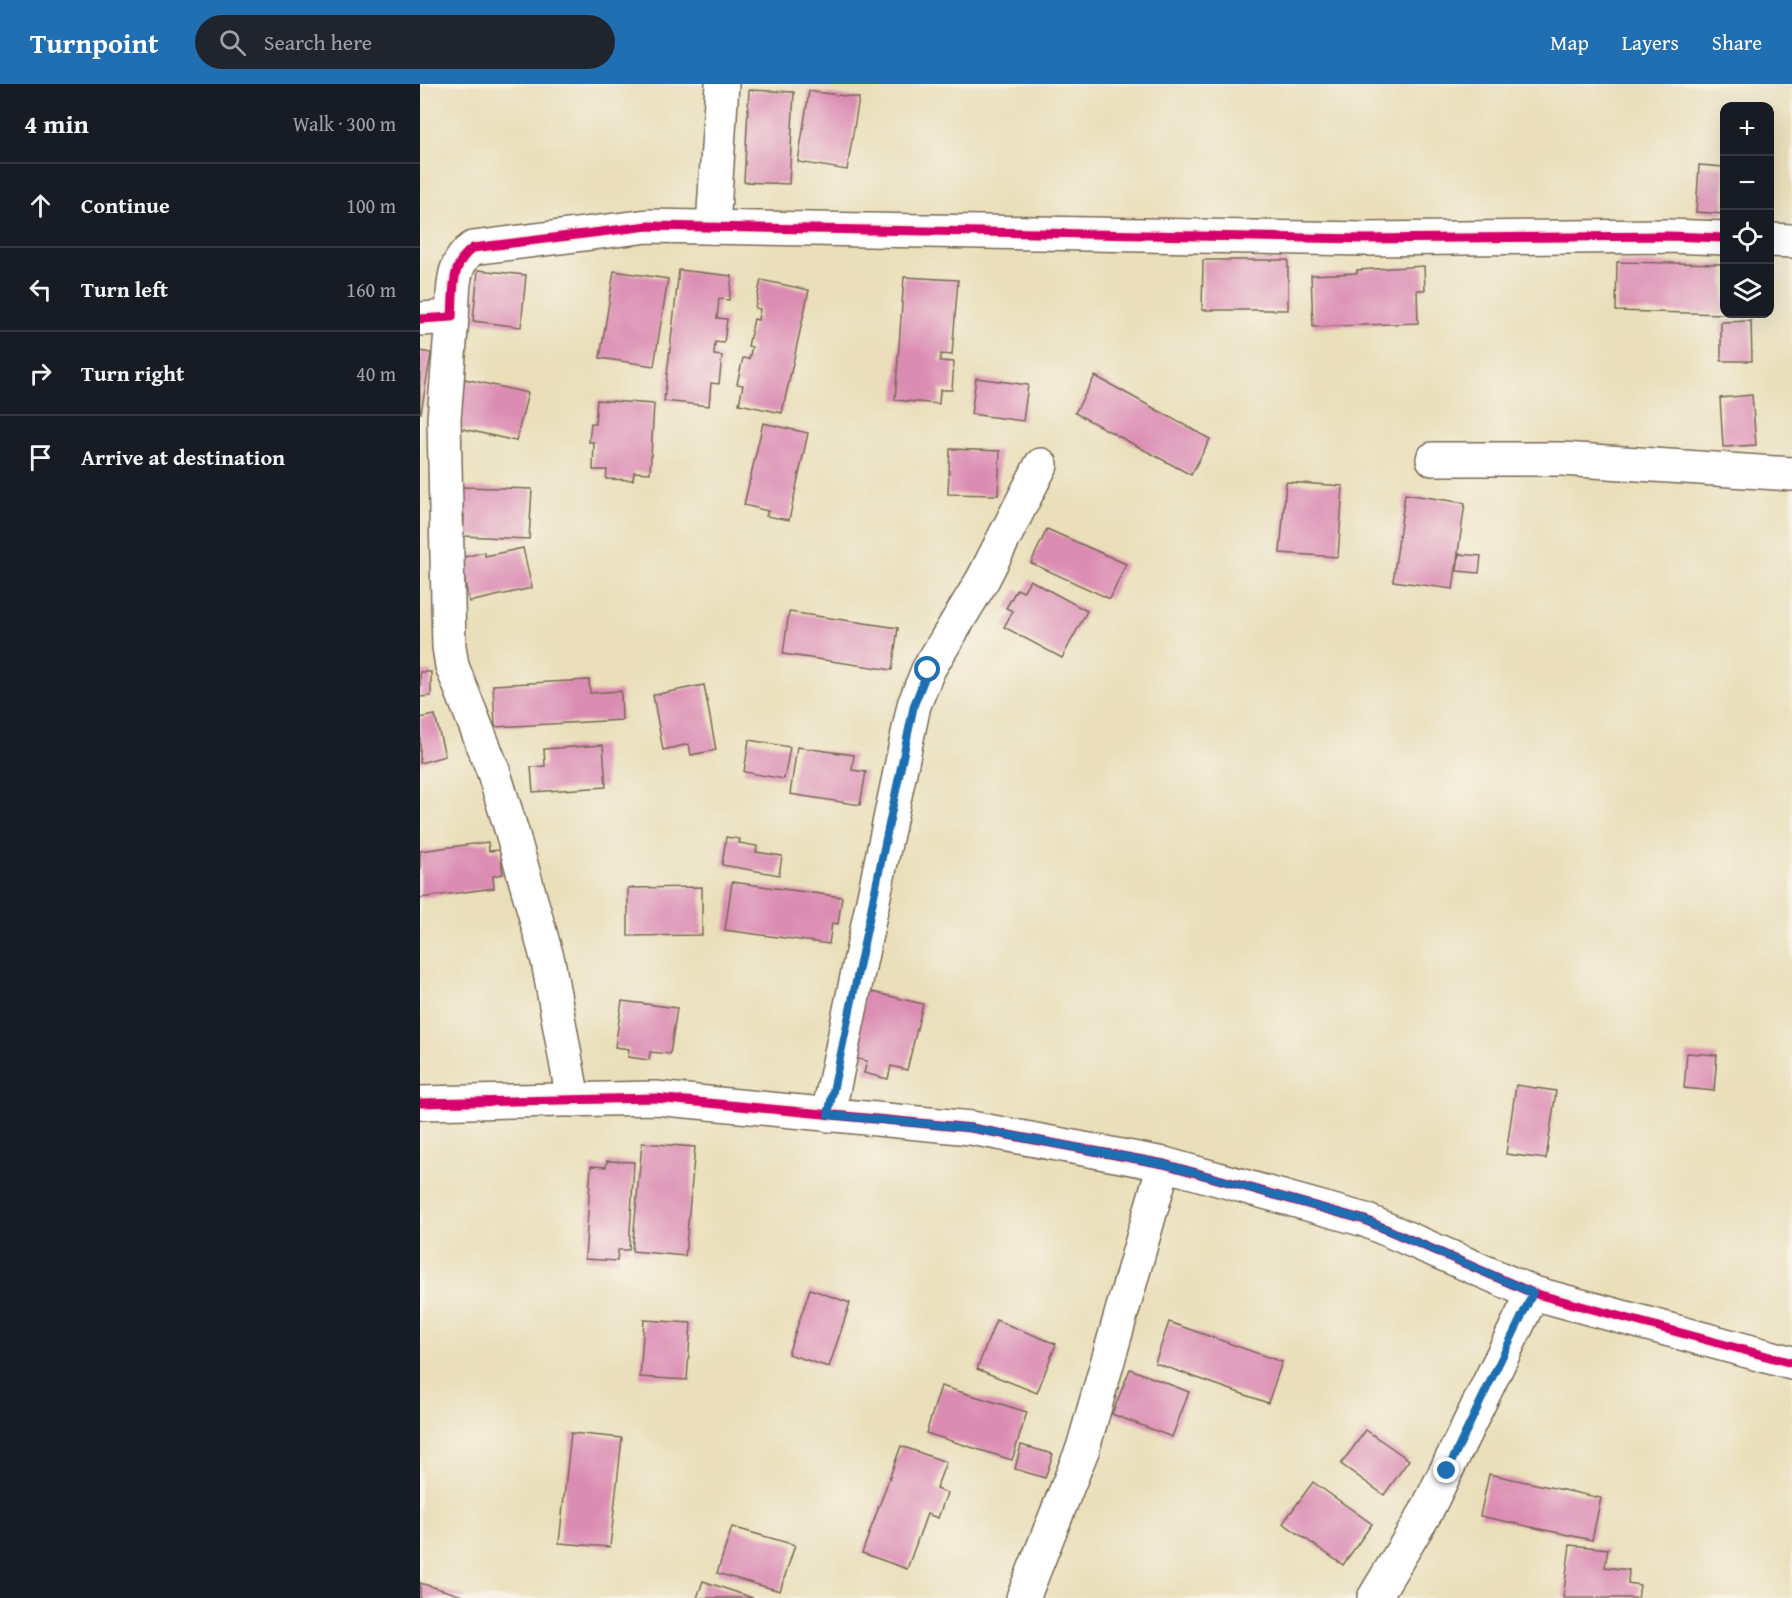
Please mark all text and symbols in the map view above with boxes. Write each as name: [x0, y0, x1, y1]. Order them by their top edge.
search box: [195, 15, 615, 69]
text: Turnpoint: [30, 22, 159, 63]
icon: search: [216, 26, 249, 59]
text: Search here: [264, 26, 372, 58]
text: Map: [1550, 27, 1589, 58]
text: Layers: [1622, 27, 1679, 58]
text: Share: [1712, 27, 1762, 58]
map controls: [1720, 102, 1774, 318]
button: +: [1720, 102, 1774, 156]
text: 4 min: [24, 104, 89, 143]
text: Walk · 300 m: [293, 109, 396, 138]
button: −: [1720, 156, 1774, 210]
icon: ahead: [24, 189, 57, 222]
text: Continue: [81, 189, 170, 221]
text: 100 m: [346, 191, 396, 220]
button: locate: [1720, 210, 1774, 264]
button: layers: [1720, 264, 1774, 318]
icon: left: [24, 273, 57, 306]
text: Turn left: [81, 273, 168, 305]
text: 160 m: [346, 275, 396, 304]
icon: right: [24, 357, 57, 390]
text: Turn right: [81, 357, 184, 389]
text: 40 m: [356, 359, 396, 388]
icon: arrive: [24, 441, 57, 474]
text: Arrive at destination: [81, 441, 285, 473]
route start: [914, 656, 940, 682]
route end: [1433, 1457, 1459, 1483]

